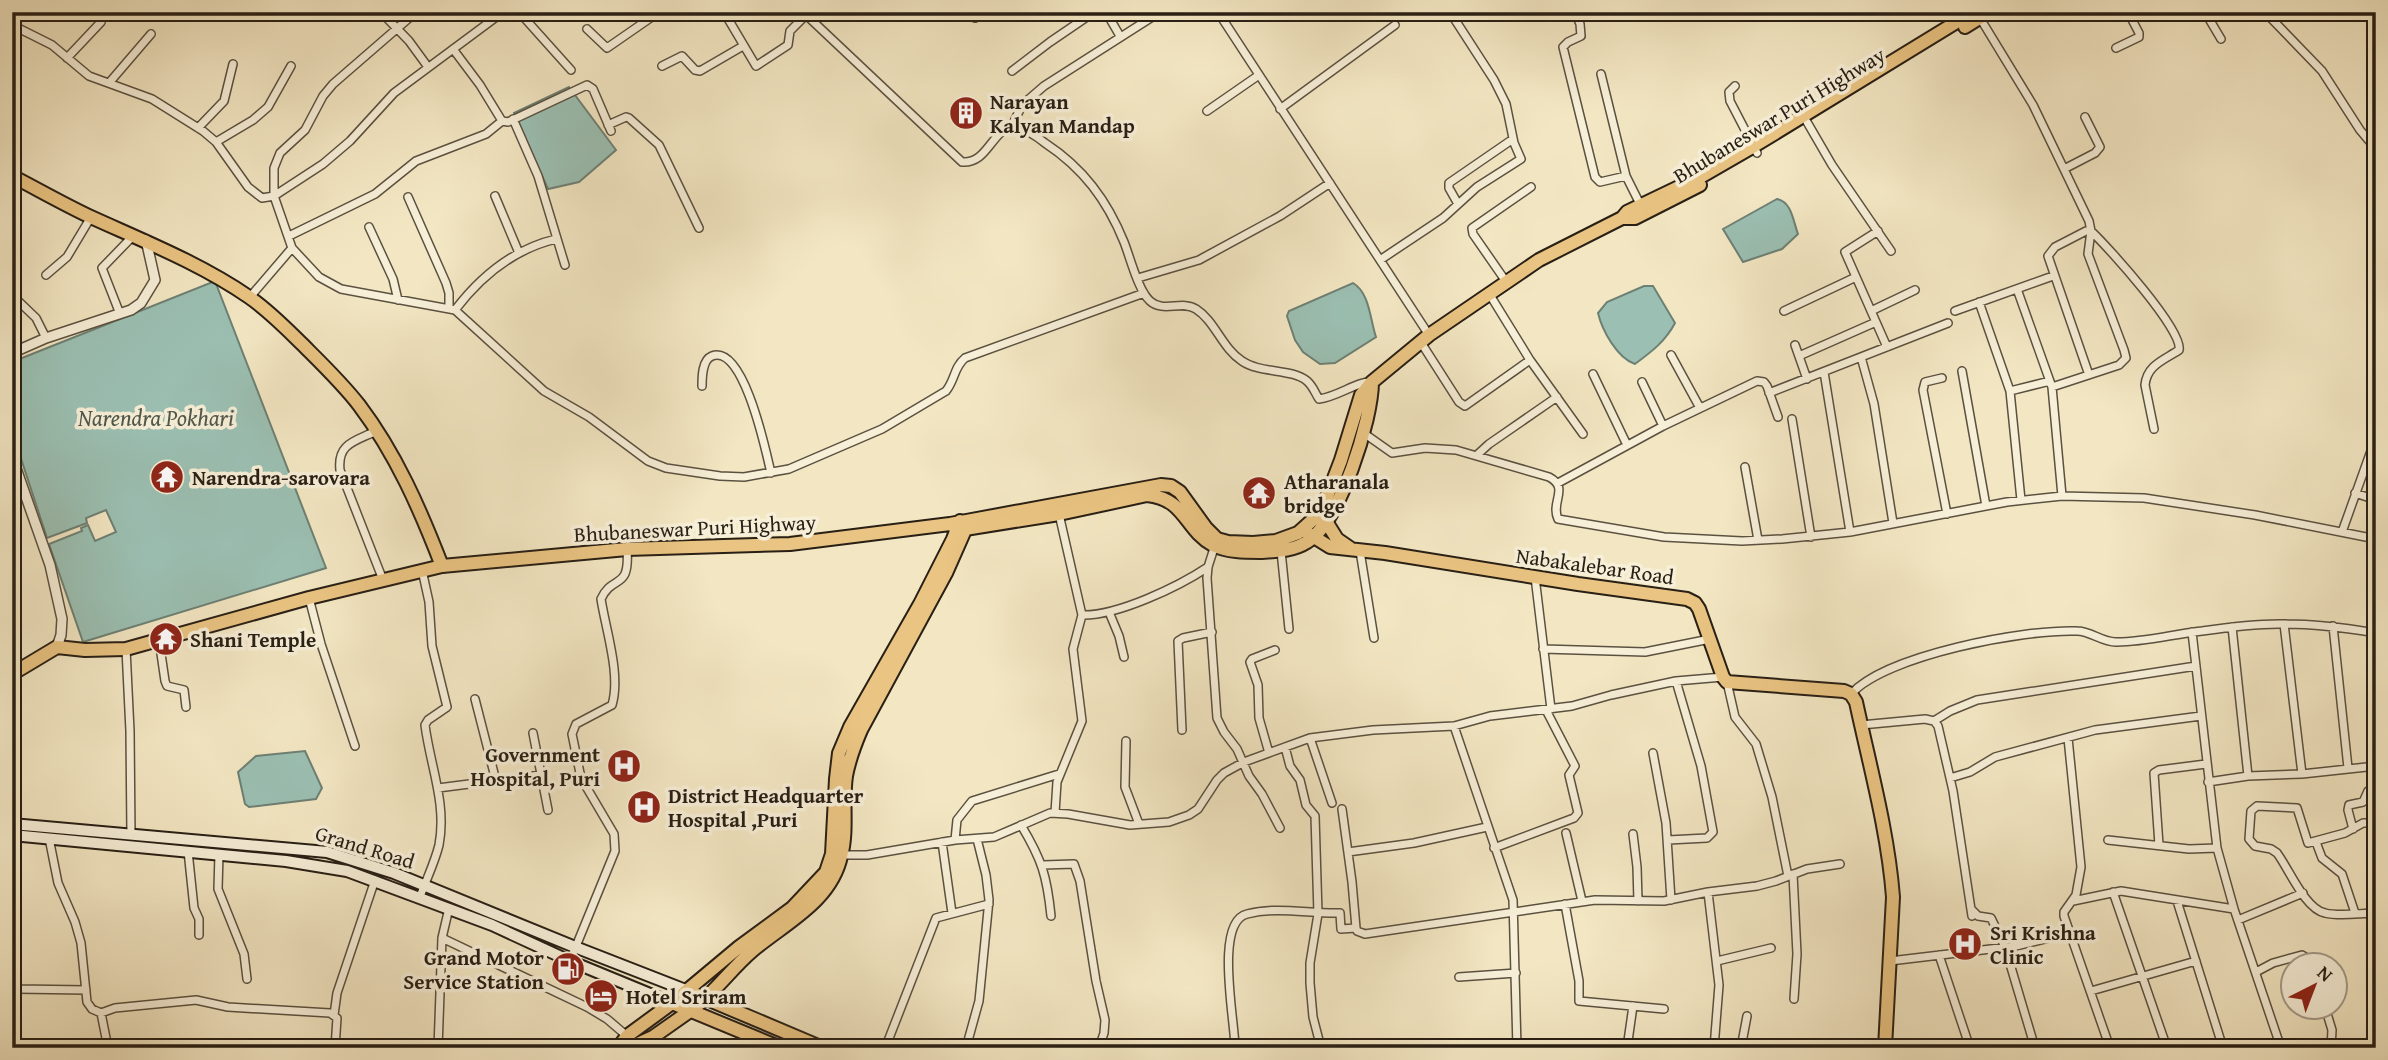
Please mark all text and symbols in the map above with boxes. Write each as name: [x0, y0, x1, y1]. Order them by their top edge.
street label: Bhubaneswar Puri Highway: [1667, 39, 1891, 191]
place label: Narayan Kalyan Mandap: [990, 86, 1135, 141]
building icon: Narayan Kalyan Mandap: [947, 94, 985, 132]
water label: Narendra Pokhari: [77, 401, 234, 434]
temple icon: Narendra-sarovara: [148, 458, 186, 496]
place label: Narendra-sarovara: [192, 462, 370, 493]
place label: Atharanala bridge: [1284, 466, 1389, 521]
temple icon: Atharanala bridge: [1240, 474, 1278, 512]
street label: Bhubaneswar Puri Highway: [573, 506, 817, 550]
street label: Nabakalebar Road: [1514, 540, 1677, 593]
temple icon: Shani Temple: [147, 620, 185, 658]
place label: Shani Temple: [190, 624, 316, 655]
place label: Government Hospital, Puri: [471, 739, 600, 794]
hospital icon: Government Hospital, Puri: [605, 747, 643, 785]
place label: District Headquarter Hospital ,Puri: [668, 780, 864, 835]
hospital icon: District Headquarter Hospital ,Puri: [625, 788, 663, 826]
street label: Grand Road: [312, 817, 419, 877]
place label: Sri Krishna Clinic: [1990, 917, 2096, 972]
hospital icon: Sri Krishna Clinic: [1946, 925, 1984, 963]
place label: Grand Motor Service Station: [403, 942, 545, 997]
fuel station icon: Grand Motor Service Station: [549, 950, 587, 988]
north arrow: [2280, 951, 2350, 1021]
text: N: [2311, 959, 2340, 988]
hotel icon: Hotel Sriram: [582, 977, 620, 1015]
place label: Hotel Sriram: [626, 981, 747, 1012]

